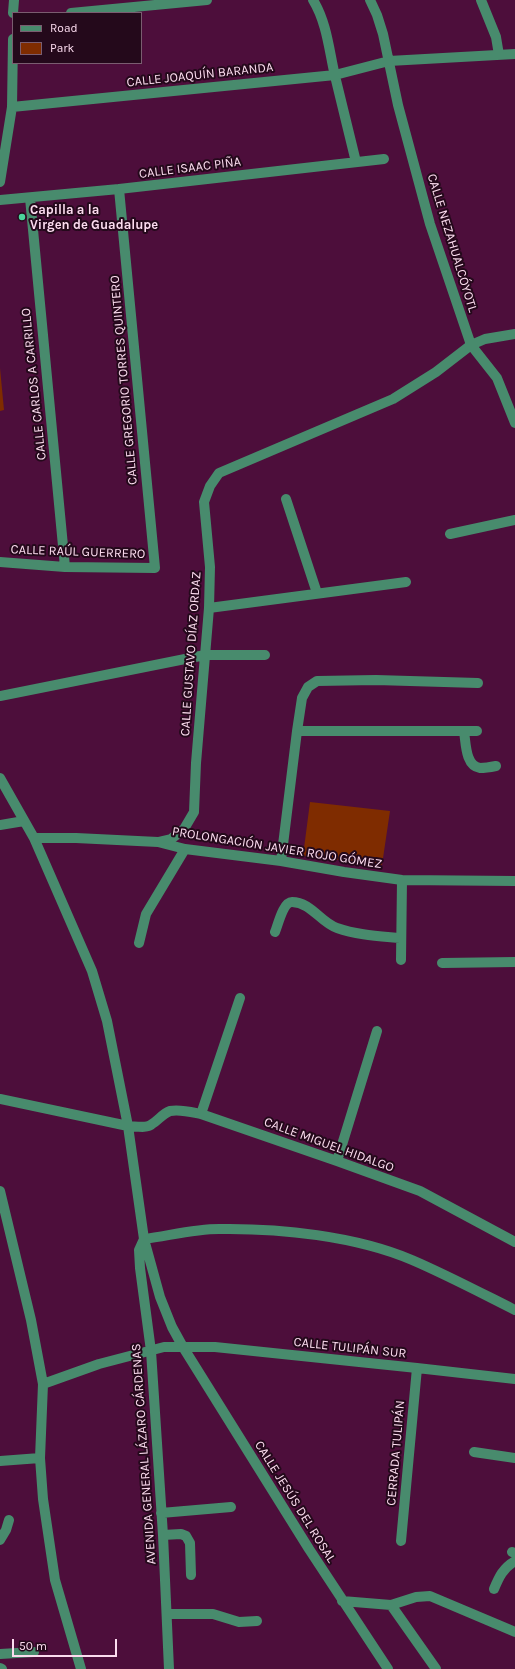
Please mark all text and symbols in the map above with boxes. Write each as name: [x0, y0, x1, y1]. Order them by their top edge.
legend: [12, 12, 142, 64]
text: Road: [50, 21, 78, 35]
text: Park: [50, 41, 74, 55]
street label: CALLE JOAQUÍN BARANDA: [126, 60, 274, 90]
street label: CALLE ISAAC PIÑA: [138, 154, 242, 182]
street label: CALLE NEZAHUALCÓYOTL: [423, 172, 481, 314]
place label: Capilla a la Virgen de Guadalupe: [30, 202, 158, 233]
marker: Capilla a la Virgen de Guadalupe: [17, 212, 27, 222]
street label: CALLE GREGORIO TORRES QUINTERO: [107, 275, 141, 485]
street label: CALLE CARLOS A CARRILLO: [18, 307, 50, 461]
street label: CALLE RAÚL GUERRERO: [10, 542, 146, 562]
street label: CALLE GUSTAVO DÍAZ ORDAZ: [177, 571, 205, 737]
street label: PROLONGACIÓN JAVIER ROJO GÓMEZ: [171, 824, 383, 872]
street label: CALLE MIGUEL HIDALGO: [262, 1114, 396, 1176]
street label: CALLE TULIPÁN SUR: [293, 1334, 407, 1362]
street label: AVENIDA GENERAL LÁZARO CÁRDENAS: [128, 1343, 160, 1565]
street label: CERRADA TULIPÁN: [384, 1400, 408, 1506]
street label: CALLE JESÚS DEL ROSAL: [251, 1438, 339, 1566]
scale bar: [14, 1631, 119, 1657]
text: 50 m: [19, 1639, 47, 1653]

